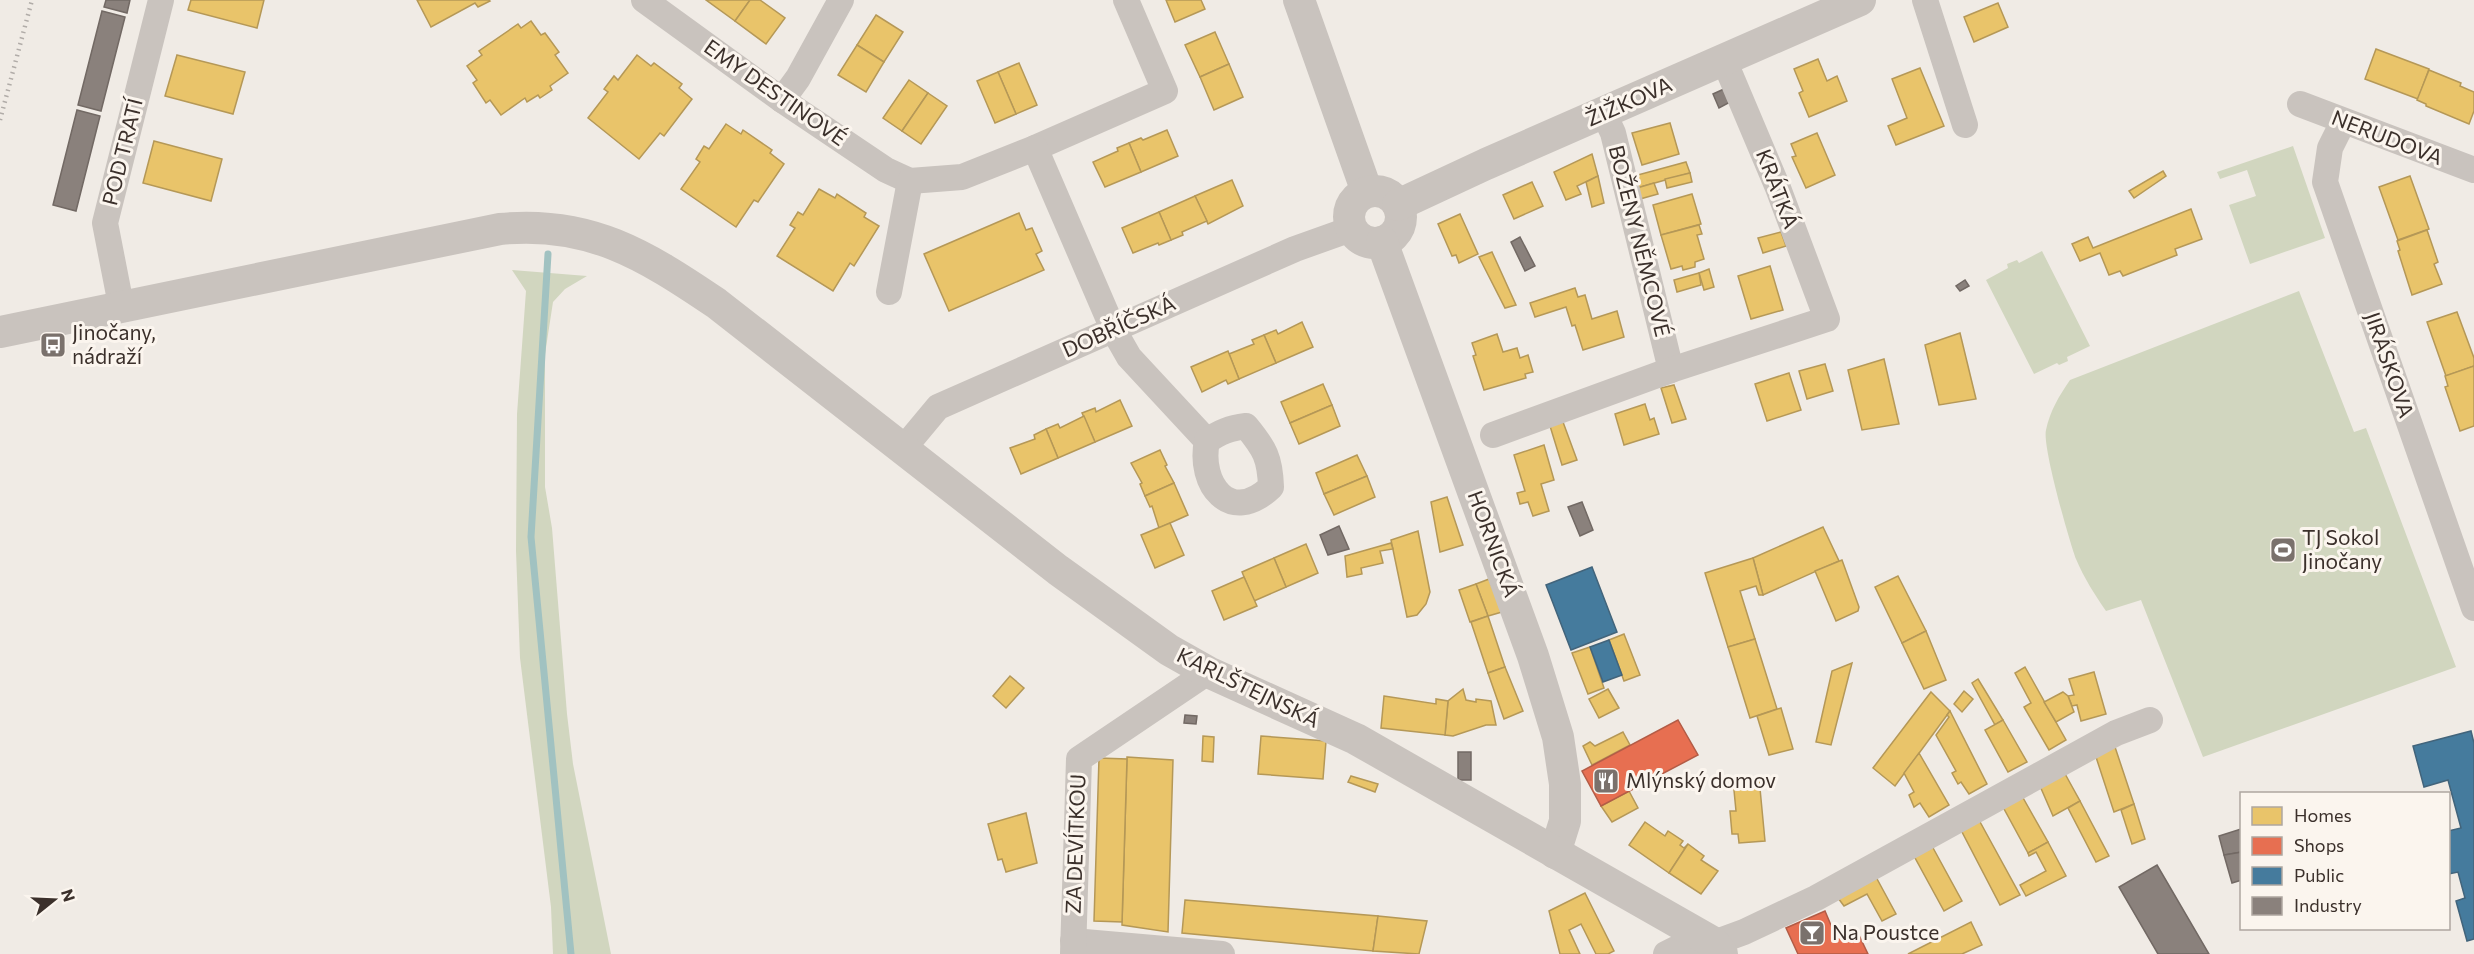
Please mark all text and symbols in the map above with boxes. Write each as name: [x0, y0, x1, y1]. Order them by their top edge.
street label: EMY DESTINOVÉ: [700, 33, 852, 150]
street label: ŽIŽKOVA: [1581, 71, 1675, 131]
street label: POD TRATÍ: [96, 94, 147, 208]
street label: NERUDOVA: [2329, 104, 2447, 169]
street label: BOŽENY NĚMCOVÉ: [1605, 142, 1676, 339]
street label: KRÁTKÁ: [1752, 145, 1805, 232]
street label: DOBŘÍČSKÁ: [1058, 290, 1179, 362]
street label: JIRÁSKOVA: [2361, 308, 2420, 421]
place label: Jinočany, nádraží: [72, 319, 156, 368]
bus stop icon: Jinočany, nádraží: [38, 330, 68, 360]
street label: HORNICKÁ: [1464, 487, 1525, 600]
place label: TJ Sokol Jinočany: [2302, 524, 2382, 573]
sports icon: TJ Sokol Jinočany: [2268, 535, 2298, 565]
street label: KARLŠTEJNSKÁ: [1173, 641, 1324, 732]
restaurant icon: Mlýnský domov: [1591, 766, 1621, 796]
place label: Mlýnský domov: [1626, 767, 1776, 792]
street label: ZA DEVÍTKOU: [1060, 773, 1089, 914]
legend: [2240, 792, 2450, 930]
text: Homes: [2294, 804, 2352, 826]
text: Shops: [2294, 834, 2344, 856]
text: Public: [2294, 864, 2344, 886]
north arrow: [24, 870, 84, 930]
text: N: [58, 887, 80, 904]
text: Industry: [2294, 894, 2362, 916]
bar icon: Na Poustce: [1797, 918, 1827, 948]
place label: Na Poustce: [1832, 919, 1939, 944]

